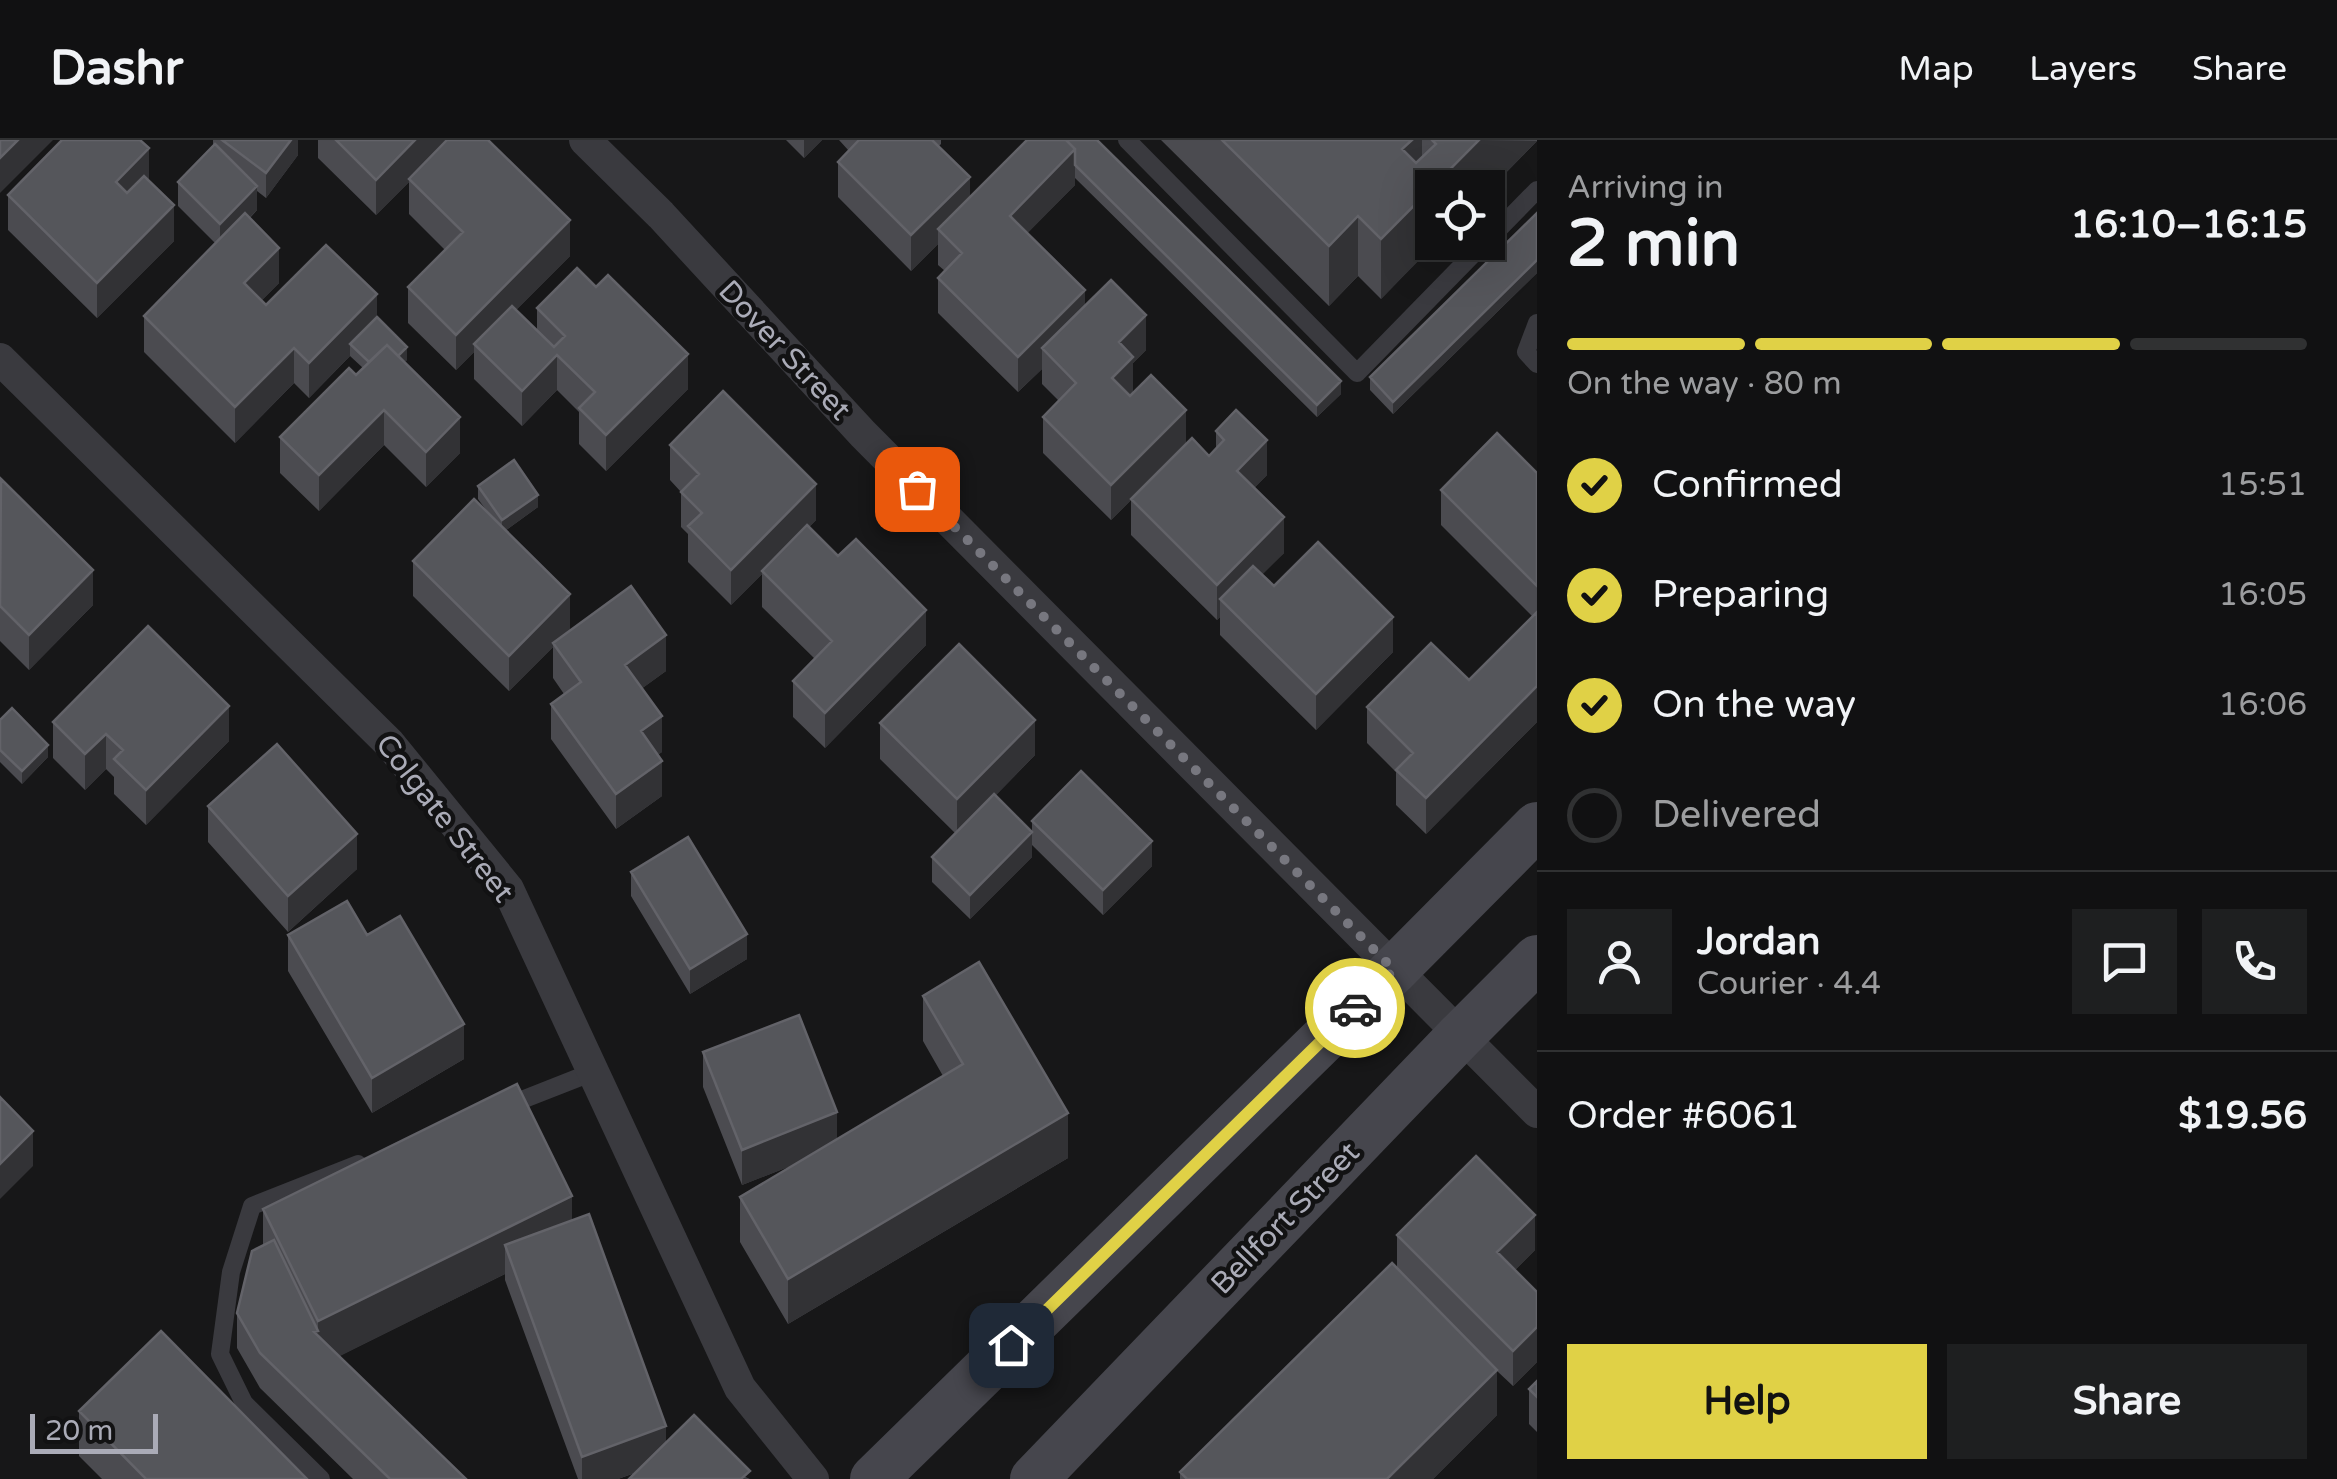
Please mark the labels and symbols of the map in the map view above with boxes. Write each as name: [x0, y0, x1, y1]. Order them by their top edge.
street label: Dover Street: [711, 273, 859, 428]
pin: [875, 447, 960, 532]
street label: Colgate Street: [367, 727, 522, 910]
courier: [1305, 958, 1405, 1058]
street label: Bellfort Street: [1203, 1134, 1367, 1302]
pin: [969, 1303, 1054, 1388]
scale bar: [30, 1409, 158, 1454]

